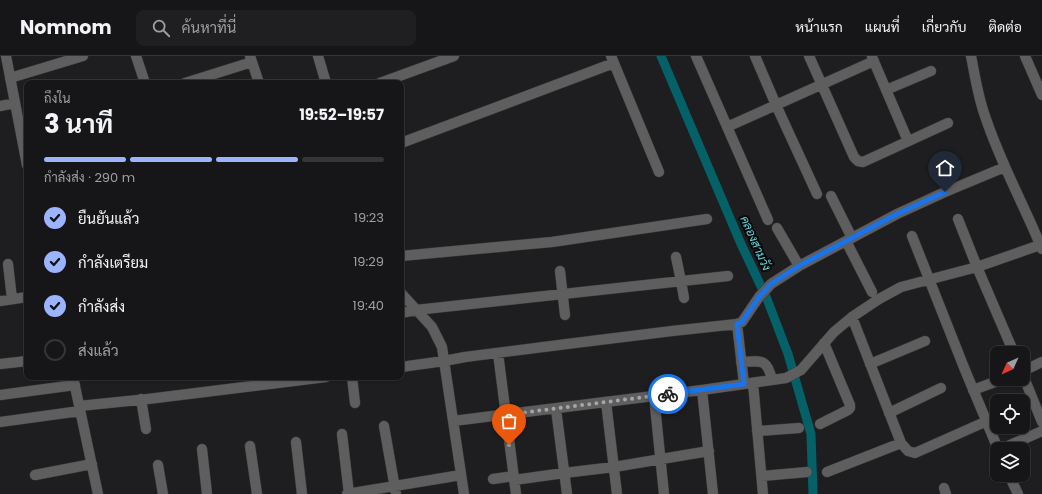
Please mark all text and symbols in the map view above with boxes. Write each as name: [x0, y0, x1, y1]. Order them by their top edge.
search box: [136, 10, 416, 46]
text: Nomnom: [20, 14, 112, 41]
icon: search: [150, 17, 172, 39]
text: ค้นหาที่นี่: [182, 17, 236, 38]
text: หน้าแรก: [795, 17, 843, 37]
text: แผนที่: [865, 17, 900, 37]
text: เกี่ยวกับ: [922, 17, 966, 37]
text: ติดต่อ: [988, 17, 1022, 37]
text: ถึงใน: [44, 89, 71, 108]
text: 19:52–19:57: [299, 104, 384, 125]
text: 3 นาที: [44, 106, 113, 142]
pin: [928, 151, 962, 192]
icon: home: [934, 157, 956, 179]
text: กำลังส่ง · 290 m: [44, 168, 135, 187]
icon: check: [44, 207, 66, 229]
text: ยืนยันแล้ว: [78, 208, 139, 229]
text: 19:23: [354, 208, 384, 227]
water label: คลองสามวัง: [736, 213, 776, 274]
icon: check: [44, 251, 66, 273]
text: กำลังเตรียม: [78, 252, 148, 273]
text: 19:29: [353, 252, 384, 271]
icon: check: [44, 295, 66, 317]
text: กำลังส่ง: [78, 296, 125, 317]
text: 19:40: [353, 296, 384, 315]
text: ส่งแล้ว: [78, 340, 119, 361]
north arrow: [990, 346, 1030, 386]
map controls: [990, 346, 1030, 482]
courier: [648, 374, 688, 414]
icon: bike: [657, 383, 679, 405]
button: locate: [990, 394, 1030, 434]
pin: [492, 404, 526, 445]
icon: bag: [498, 410, 520, 432]
button: layers: [990, 442, 1030, 482]

